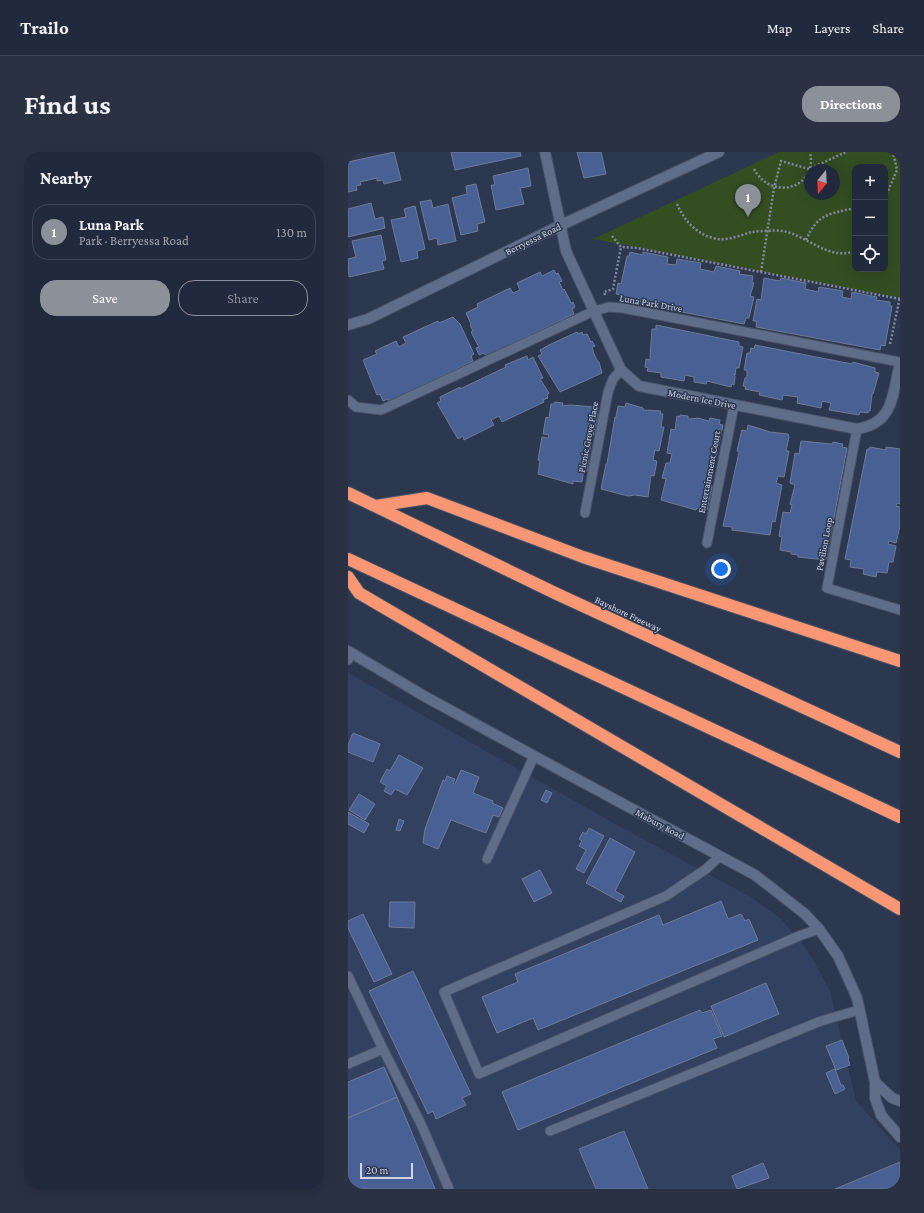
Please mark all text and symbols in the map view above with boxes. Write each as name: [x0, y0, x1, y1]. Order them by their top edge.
text: Trailo: [20, 17, 69, 38]
text: Map: [767, 20, 792, 36]
text: Layers: [814, 20, 851, 36]
text: Share: [873, 20, 904, 36]
button: Directions: [802, 86, 900, 122]
text: Find us: [24, 89, 111, 120]
north arrow: [804, 164, 840, 200]
map controls: [852, 164, 888, 272]
button: +: [852, 164, 888, 200]
text: Nearby: [40, 169, 92, 188]
pin: 1: [735, 184, 761, 217]
button: −: [852, 200, 888, 236]
text: Luna Park: [79, 217, 144, 233]
street label: Berryessa Road: [503, 220, 563, 257]
text: 1: [52, 225, 56, 240]
text: 130 m: [276, 225, 307, 240]
text: Park · Berryessa Road: [79, 233, 189, 248]
button: locate: [852, 236, 888, 272]
button: Save: [40, 280, 170, 316]
button: Share: [178, 280, 308, 316]
street label: Luna Park Drive: [619, 292, 684, 314]
street label: Modern Ice Drive: [667, 387, 737, 411]
street label: Picnic Grove Place: [576, 400, 600, 473]
street label: Entertainment Court: [696, 429, 723, 514]
street label: Pavilion Loop: [813, 516, 835, 572]
your location: [711, 559, 731, 579]
street label: Bayshore Freeway: [593, 594, 663, 634]
street label: Mabury Road: [634, 807, 687, 842]
scale bar: [360, 1161, 413, 1180]
text: 20 m: [366, 1164, 388, 1176]

